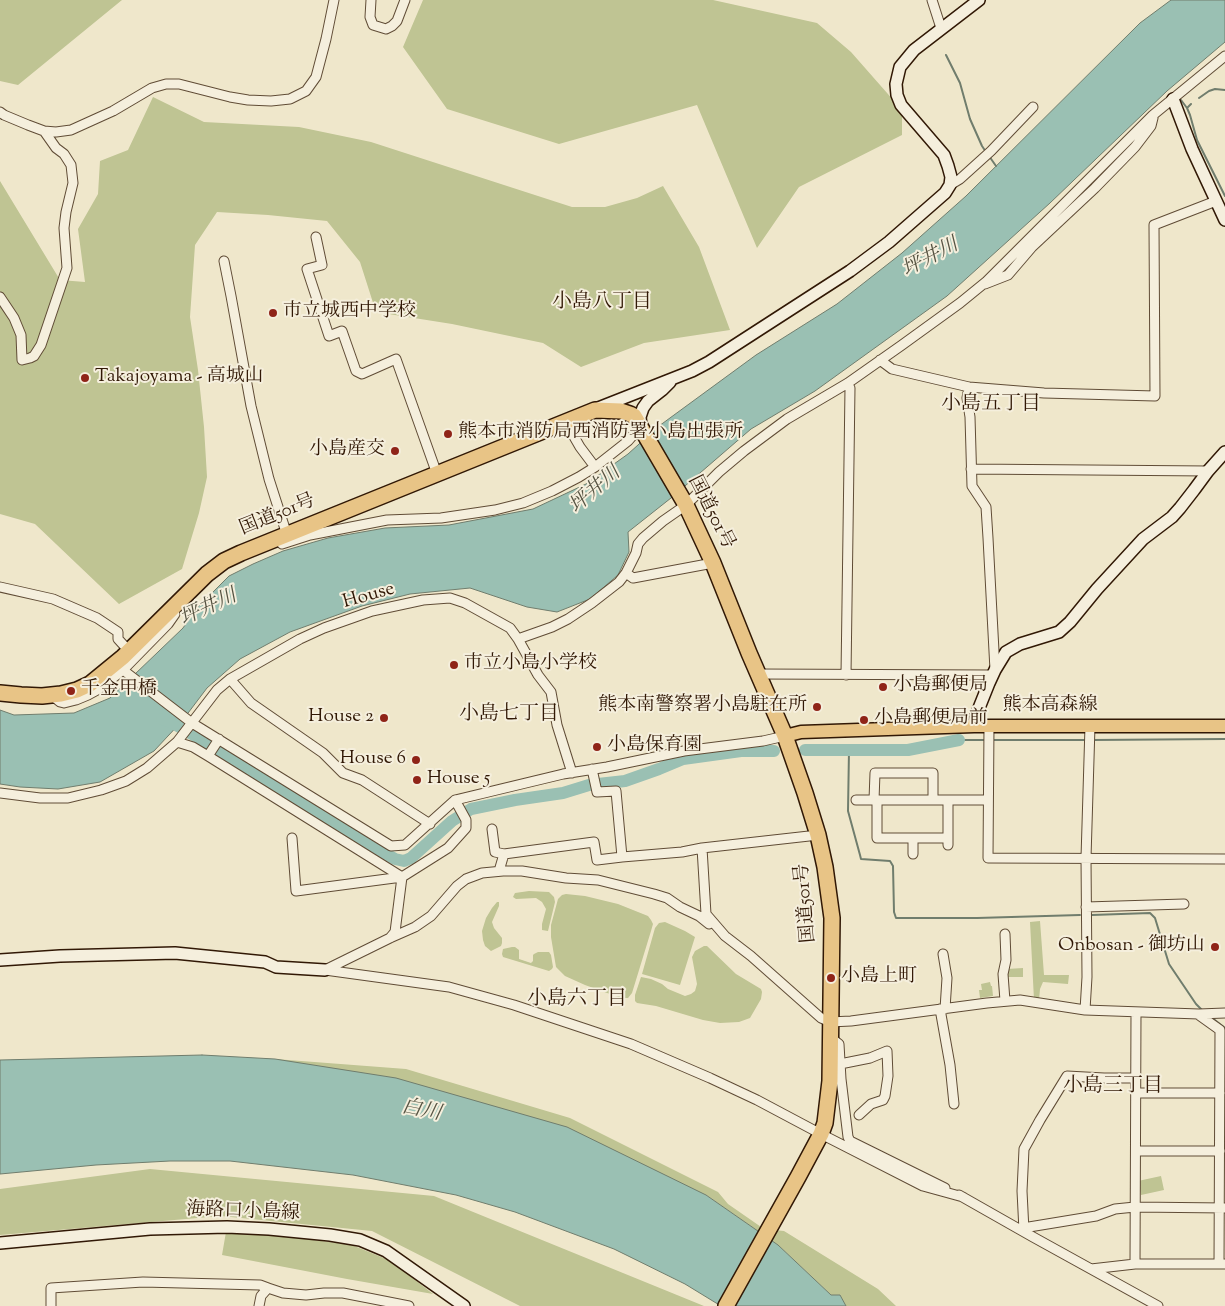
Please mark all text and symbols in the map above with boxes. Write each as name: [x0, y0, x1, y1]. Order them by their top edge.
water label: 坪井川: [899, 234, 963, 284]
district label: 小島八丁目: [552, 292, 652, 316]
place label: 市立城西中学校: [283, 302, 416, 324]
marker: 市立城西中学校: [267, 307, 279, 319]
place label: Takajoyama - 高城山: [95, 367, 264, 389]
marker: Takajoyama - 高城山: [79, 372, 91, 384]
district label: 小島五丁目: [941, 394, 1041, 418]
place label: 熊本市消防局西消防署小島出張所: [458, 423, 743, 445]
marker: 熊本市消防局西消防署小島出張所: [442, 428, 454, 440]
place label: 小島産交: [309, 440, 385, 462]
marker: 小島産交: [389, 445, 401, 457]
water label: 坪井川: [565, 462, 627, 520]
street label: 国道501号: [682, 472, 738, 554]
street label: 国道501号: [237, 490, 319, 542]
street label: House: [341, 579, 397, 615]
water label: 坪井川: [177, 585, 241, 633]
place label: 市立小島小学校: [464, 654, 597, 676]
marker: 市立小島小学校: [448, 659, 460, 671]
place label: 小島郵便局: [893, 676, 988, 698]
place label: 千金甲橋: [81, 680, 157, 702]
marker: 小島郵便局: [877, 681, 889, 693]
marker: 千金甲橋: [65, 685, 77, 697]
place label: 熊本南警察署小島駐在所: [598, 696, 807, 718]
street label: 熊本高森線: [1003, 696, 1097, 718]
marker: 熊本南警察署小島駐在所: [811, 701, 823, 713]
district label: 小島七丁目: [459, 704, 559, 728]
place label: House 2: [308, 707, 374, 729]
place label: 小島郵便局前: [874, 709, 988, 731]
marker: House 2: [378, 712, 390, 724]
marker: 小島郵便局前: [858, 714, 870, 726]
place label: 小島保育園: [607, 736, 702, 758]
marker: 小島保育園: [591, 741, 603, 753]
place label: House 6: [340, 749, 406, 771]
marker: House 6: [410, 754, 422, 766]
place label: House 5: [427, 769, 490, 791]
marker: House 5: [411, 774, 423, 786]
street label: 国道501号: [792, 862, 822, 944]
place label: Onbosan - 御坊山: [1058, 936, 1205, 958]
marker: Onbosan - 御坊山: [1209, 941, 1221, 953]
place label: 小島上町: [841, 967, 917, 989]
marker: 小島上町: [825, 972, 837, 984]
district label: 小島六丁目: [527, 989, 627, 1013]
district label: 小島三丁目: [1063, 1076, 1163, 1100]
water label: 白川: [399, 1096, 443, 1128]
street label: 海路口小島線: [186, 1200, 300, 1226]

